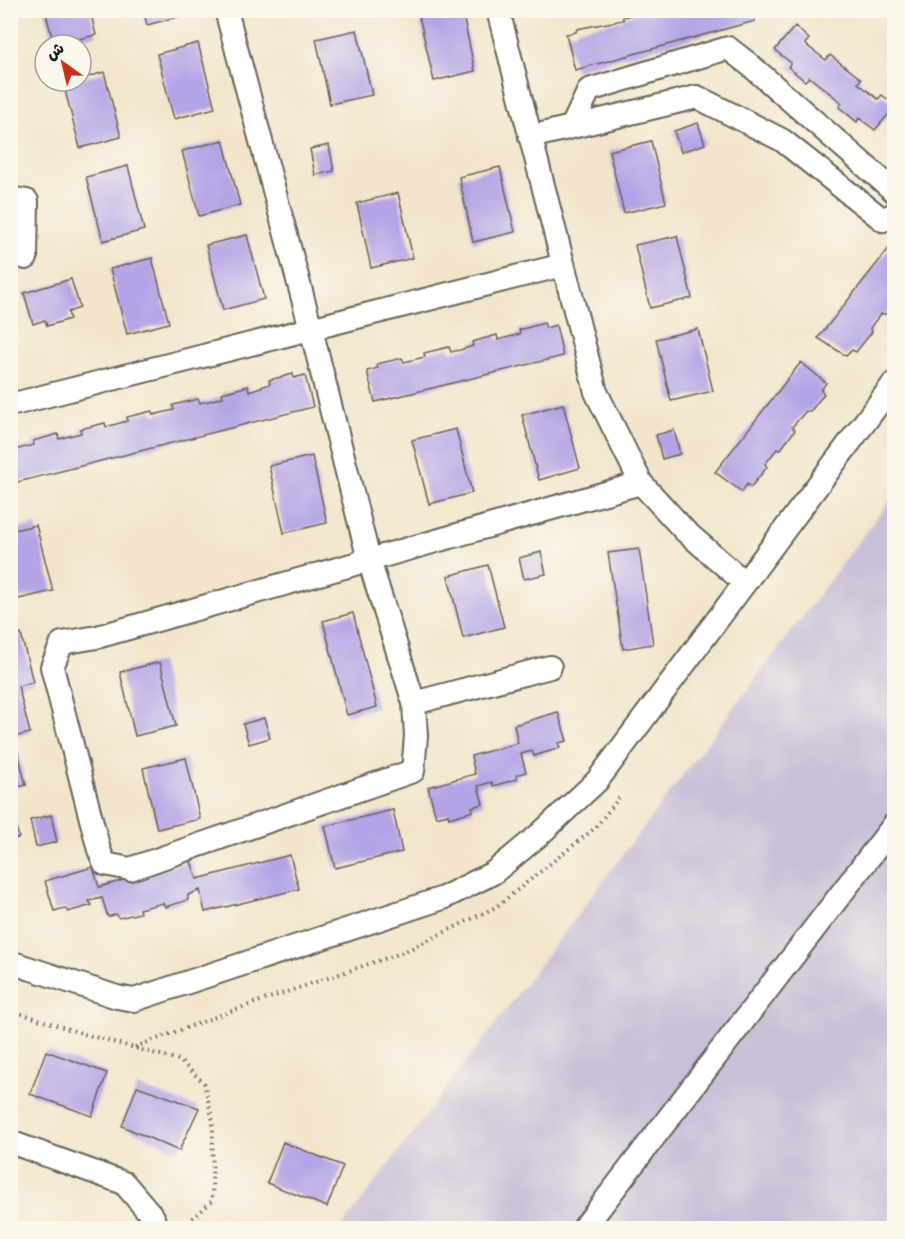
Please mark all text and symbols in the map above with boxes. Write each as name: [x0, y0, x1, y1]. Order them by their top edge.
north arrow: [33, 33, 93, 93]
text: ش: [42, 38, 68, 65]

